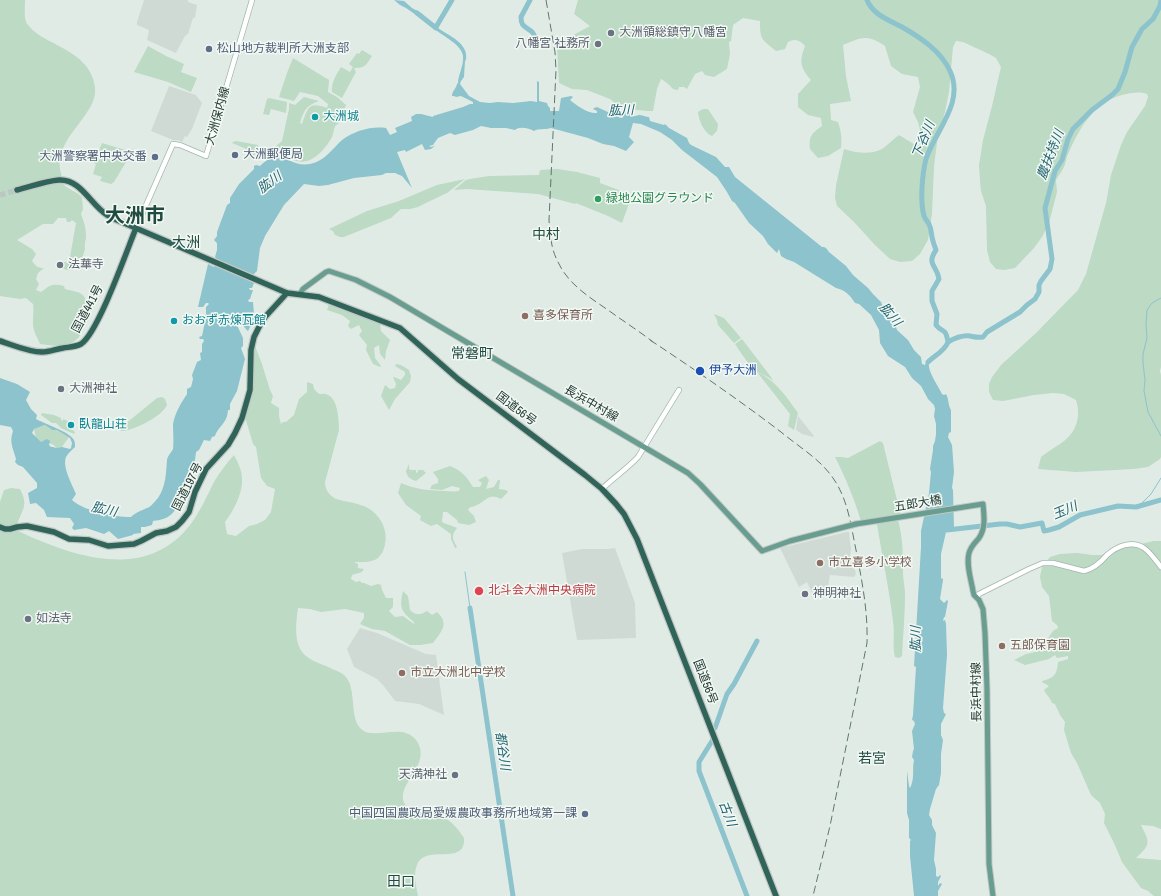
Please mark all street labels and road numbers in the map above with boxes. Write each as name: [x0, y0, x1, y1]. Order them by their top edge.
street label: 大洲保内線: [203, 85, 233, 147]
street label: 国道441号: [69, 282, 107, 336]
street label: 長浜中村線: [561, 383, 621, 425]
street label: 国道56号: [493, 389, 539, 429]
street label: 国道197号: [170, 460, 206, 514]
street label: 五郎大橋: [893, 493, 943, 515]
street label: 国道56号: [690, 658, 720, 706]
street label: 長浜中村線: [969, 662, 985, 722]

